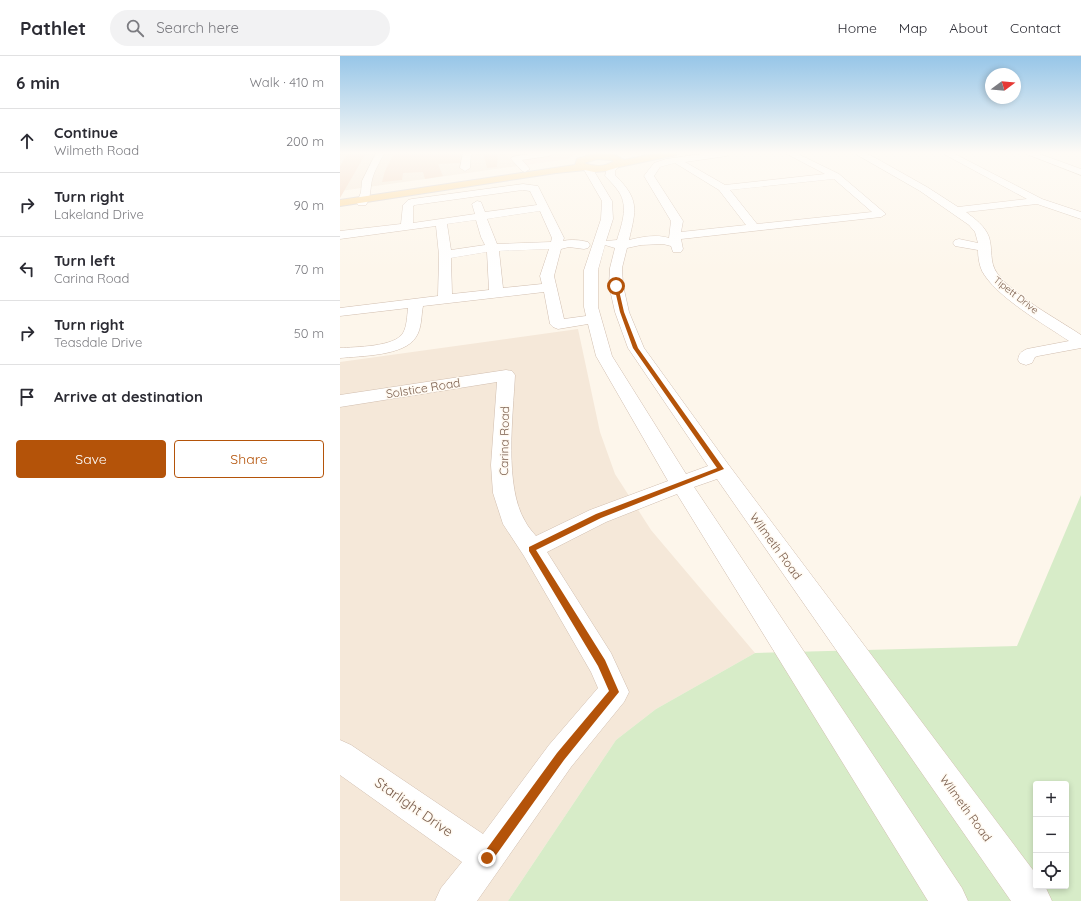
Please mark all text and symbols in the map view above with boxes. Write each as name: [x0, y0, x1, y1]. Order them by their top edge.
search box: [110, 10, 390, 46]
text: Pathlet: [20, 16, 86, 40]
icon: search: [124, 17, 146, 39]
text: Search here: [156, 18, 239, 37]
text: Home: [838, 19, 877, 37]
text: Map: [899, 19, 927, 37]
text: About: [949, 19, 988, 37]
text: Contact: [1010, 19, 1061, 37]
north arrow: [985, 68, 1021, 104]
text: 6 min: [16, 72, 60, 93]
text: Walk · 410 m: [249, 74, 324, 90]
text: Continue: [54, 123, 118, 142]
icon: ahead: [16, 130, 38, 152]
text: 200 m: [286, 133, 324, 149]
text: Wilmeth Road: [54, 142, 139, 158]
text: Turn right: [54, 187, 125, 206]
icon: right: [16, 194, 38, 216]
text: 90 m: [294, 197, 324, 213]
text: Lakeland Drive: [54, 206, 144, 222]
text: Turn left: [54, 251, 116, 270]
icon: left: [16, 258, 38, 280]
text: 70 m: [294, 261, 324, 277]
text: Carina Road: [54, 270, 129, 286]
street label: Tipett Drive: [991, 273, 1041, 317]
route start: [607, 277, 625, 295]
text: Turn right: [54, 315, 125, 334]
icon: right: [16, 322, 38, 344]
text: 50 m: [294, 325, 324, 341]
text: Teasdale Drive: [54, 334, 142, 350]
street label: Solstice Road: [385, 375, 461, 401]
icon: arrive: [16, 386, 38, 408]
text: Arrive at destination: [54, 387, 203, 406]
street label: Carina Road: [496, 406, 512, 476]
button: Save: [16, 440, 166, 478]
button: Share: [174, 440, 324, 478]
street label: Wilmeth Road: [747, 510, 805, 582]
street label: Wilmeth Road: [937, 772, 995, 844]
street label: Starlight Drive: [371, 773, 457, 841]
map controls: [1033, 781, 1069, 889]
button: +: [1033, 781, 1069, 817]
button: −: [1033, 817, 1069, 853]
route end: [478, 849, 496, 867]
button: locate: [1033, 853, 1069, 889]

